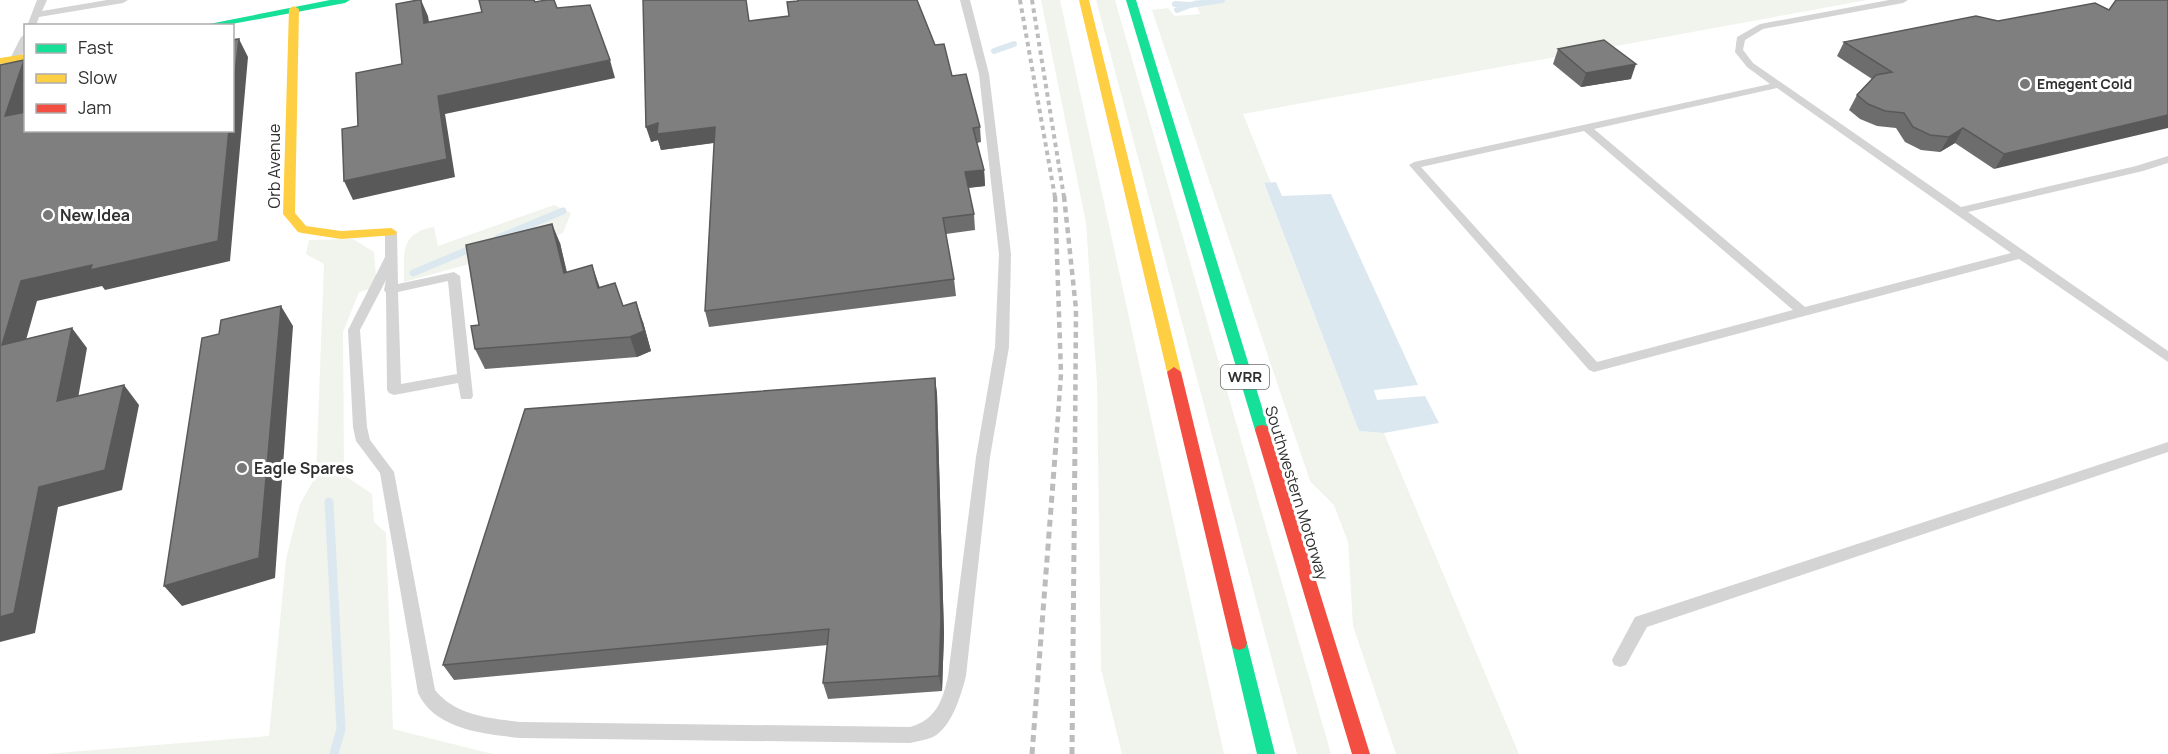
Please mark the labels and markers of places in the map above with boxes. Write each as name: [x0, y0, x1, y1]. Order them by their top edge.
place label: Emegent Cold: [2037, 74, 2132, 93]
marker: Emegent Cold: [2018, 77, 2032, 91]
place label: New Idea: [60, 204, 130, 226]
marker: New Idea: [41, 208, 55, 222]
place label: Eagle Spares: [254, 457, 354, 479]
marker: Eagle Spares: [235, 461, 249, 475]

